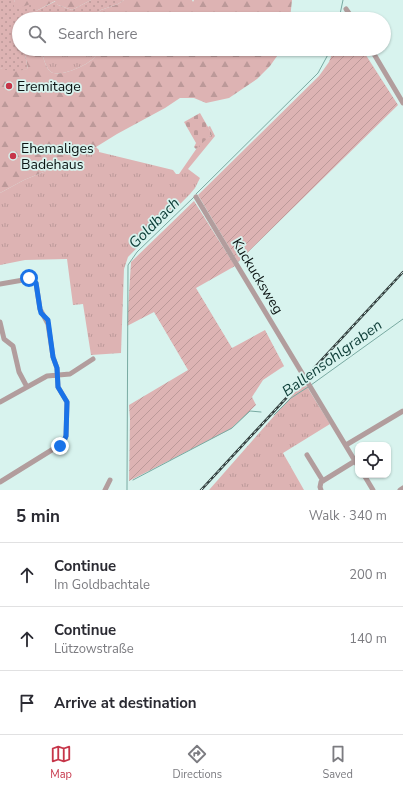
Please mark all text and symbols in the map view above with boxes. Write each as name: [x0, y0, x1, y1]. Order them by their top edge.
search box: [12, 12, 391, 56]
icon: search: [26, 23, 48, 45]
text: Search here: [58, 24, 138, 44]
place label: Eremitage: [17, 77, 81, 96]
marker: Eremitage: [4, 81, 14, 91]
place label: Ehemaliges Badehaus: [21, 139, 94, 174]
marker: Ehemaliges Badehaus: [8, 151, 18, 161]
water label: Goldbach: [124, 193, 184, 253]
street label: Kuckucksweg: [228, 235, 288, 318]
route start: [20, 269, 38, 287]
water label: Ballensohlgraben: [278, 315, 386, 401]
route end: [51, 437, 69, 455]
map controls: [355, 442, 391, 478]
button: locate: [355, 442, 391, 478]
text: 5 min: [16, 505, 60, 528]
text: Walk · 340 m: [309, 507, 387, 525]
text: Continue: [54, 556, 116, 576]
icon: ahead: [16, 564, 38, 586]
text: 200 m: [349, 566, 387, 584]
text: Im Goldbachtale: [54, 576, 150, 594]
text: Continue: [54, 620, 116, 640]
icon: ahead: [16, 628, 38, 650]
text: 140 m: [349, 630, 387, 648]
text: Lützowstraße: [54, 640, 134, 658]
icon: arrive: [16, 692, 38, 714]
text: Arrive at destination: [54, 693, 197, 713]
tab: Map: [50, 743, 72, 782]
tab: Directions: [172, 743, 222, 782]
tab: Saved: [322, 743, 353, 782]

